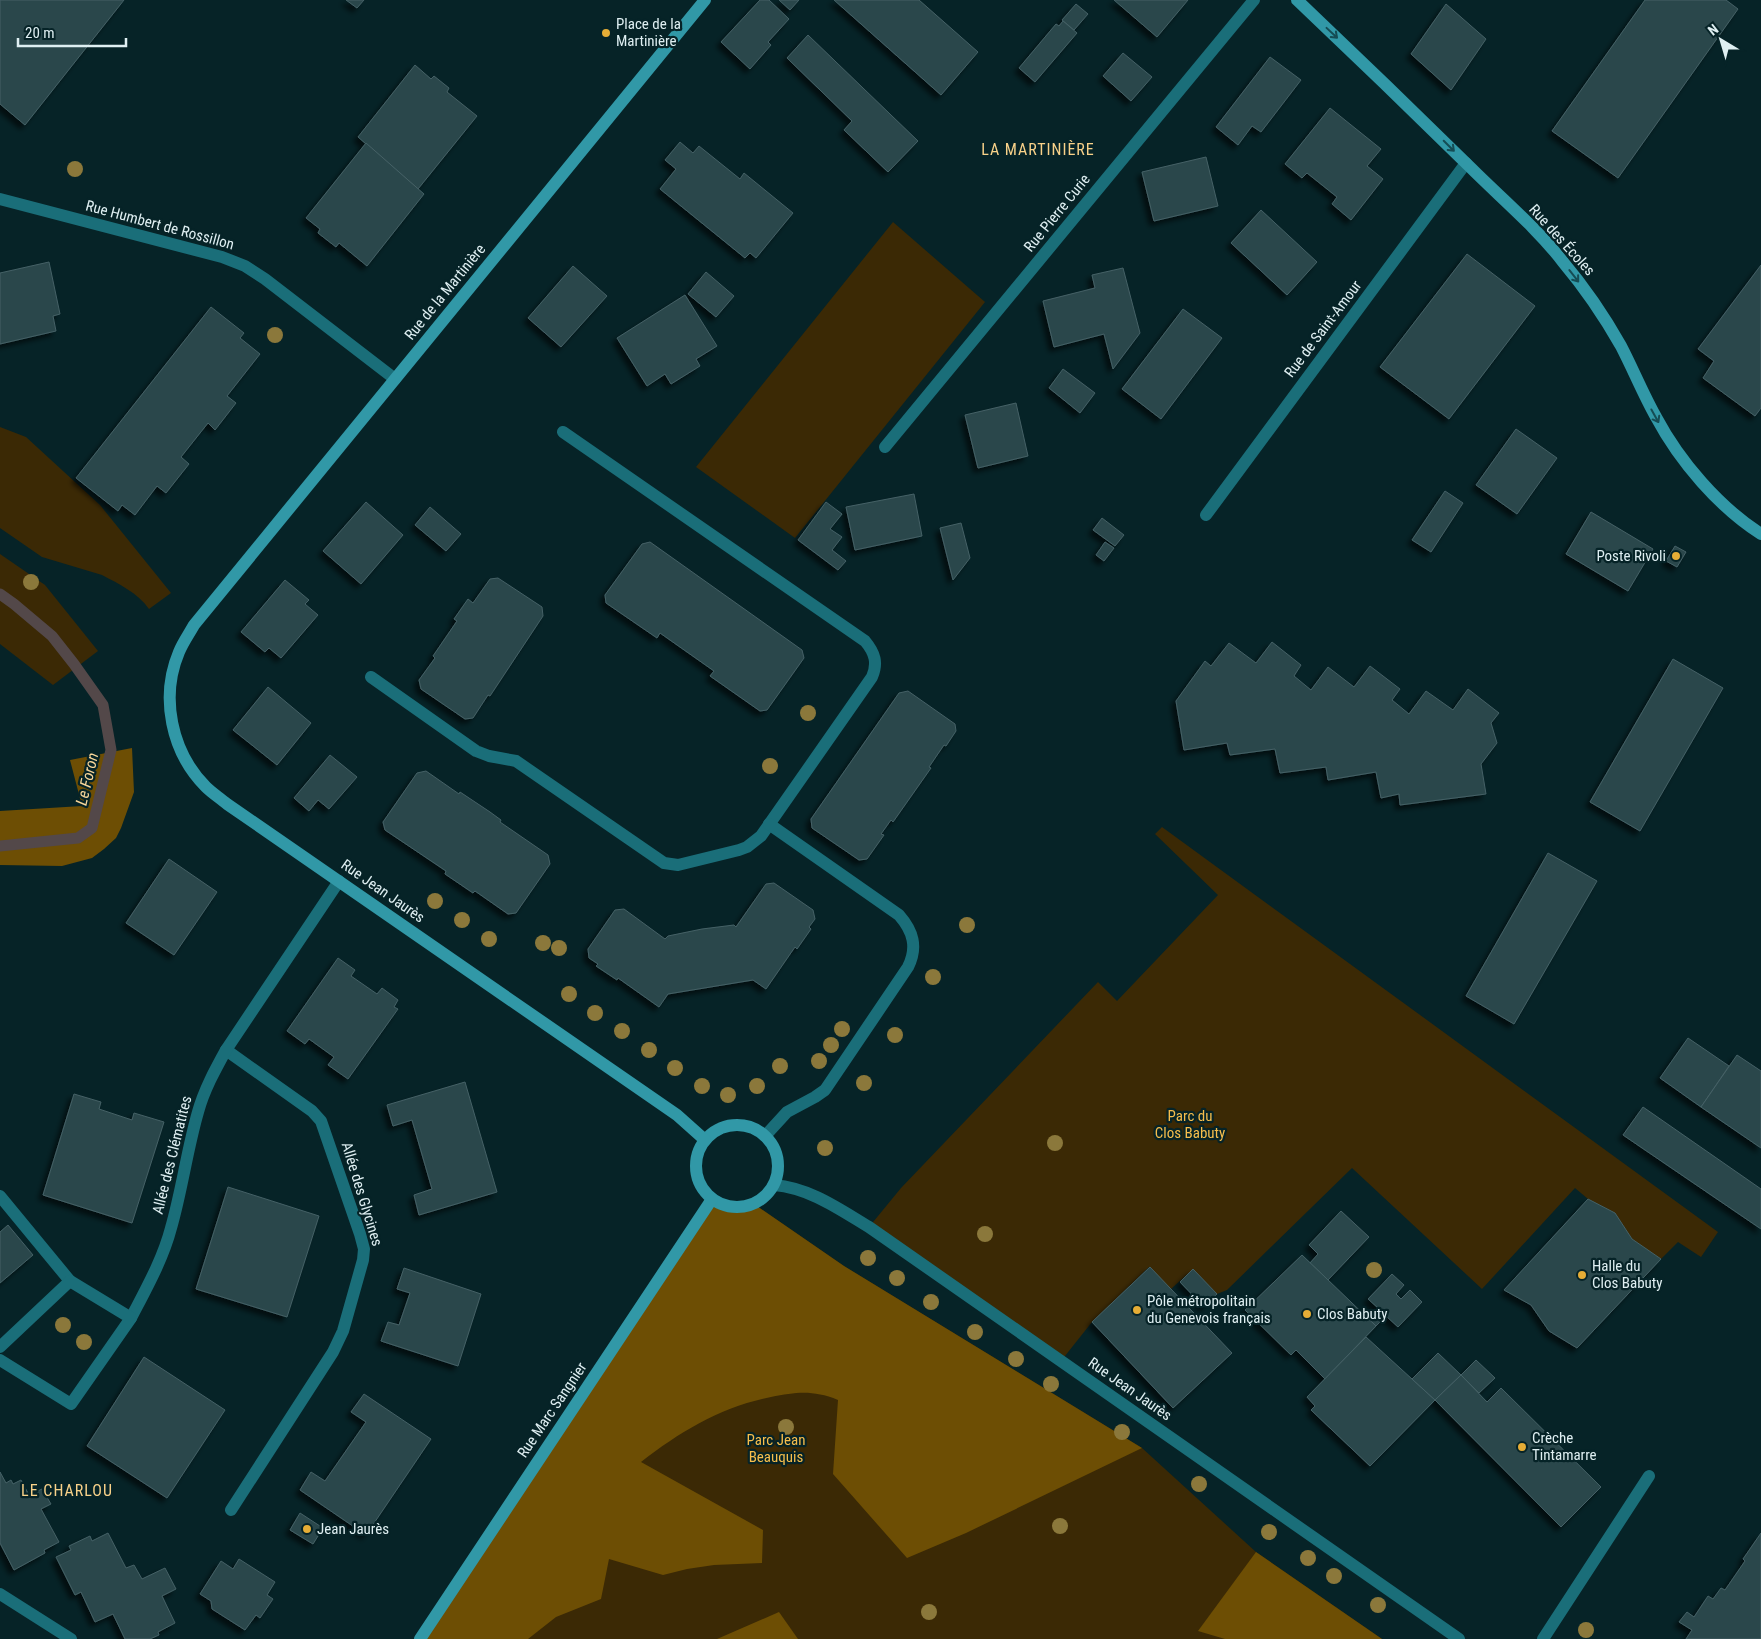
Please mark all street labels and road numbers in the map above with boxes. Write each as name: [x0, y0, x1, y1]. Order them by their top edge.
street label: Rue Pierre Curie: [1020, 171, 1094, 255]
street label: Rue Humbert de Rossillon: [84, 197, 236, 253]
street label: Rue des Écoles: [1525, 201, 1599, 279]
street label: Rue de la Martinière: [401, 240, 489, 344]
street label: Rue de Saint-Amour: [1281, 277, 1366, 381]
street label: Rue Jean Jaurès: [338, 856, 428, 927]
street label: Allée des Clématites: [149, 1094, 195, 1216]
street label: Allée des Glycines: [338, 1140, 386, 1248]
street label: Rue Jean Jaurès: [1085, 1354, 1175, 1425]
street label: Rue Marc Sangnier: [514, 1359, 591, 1461]

